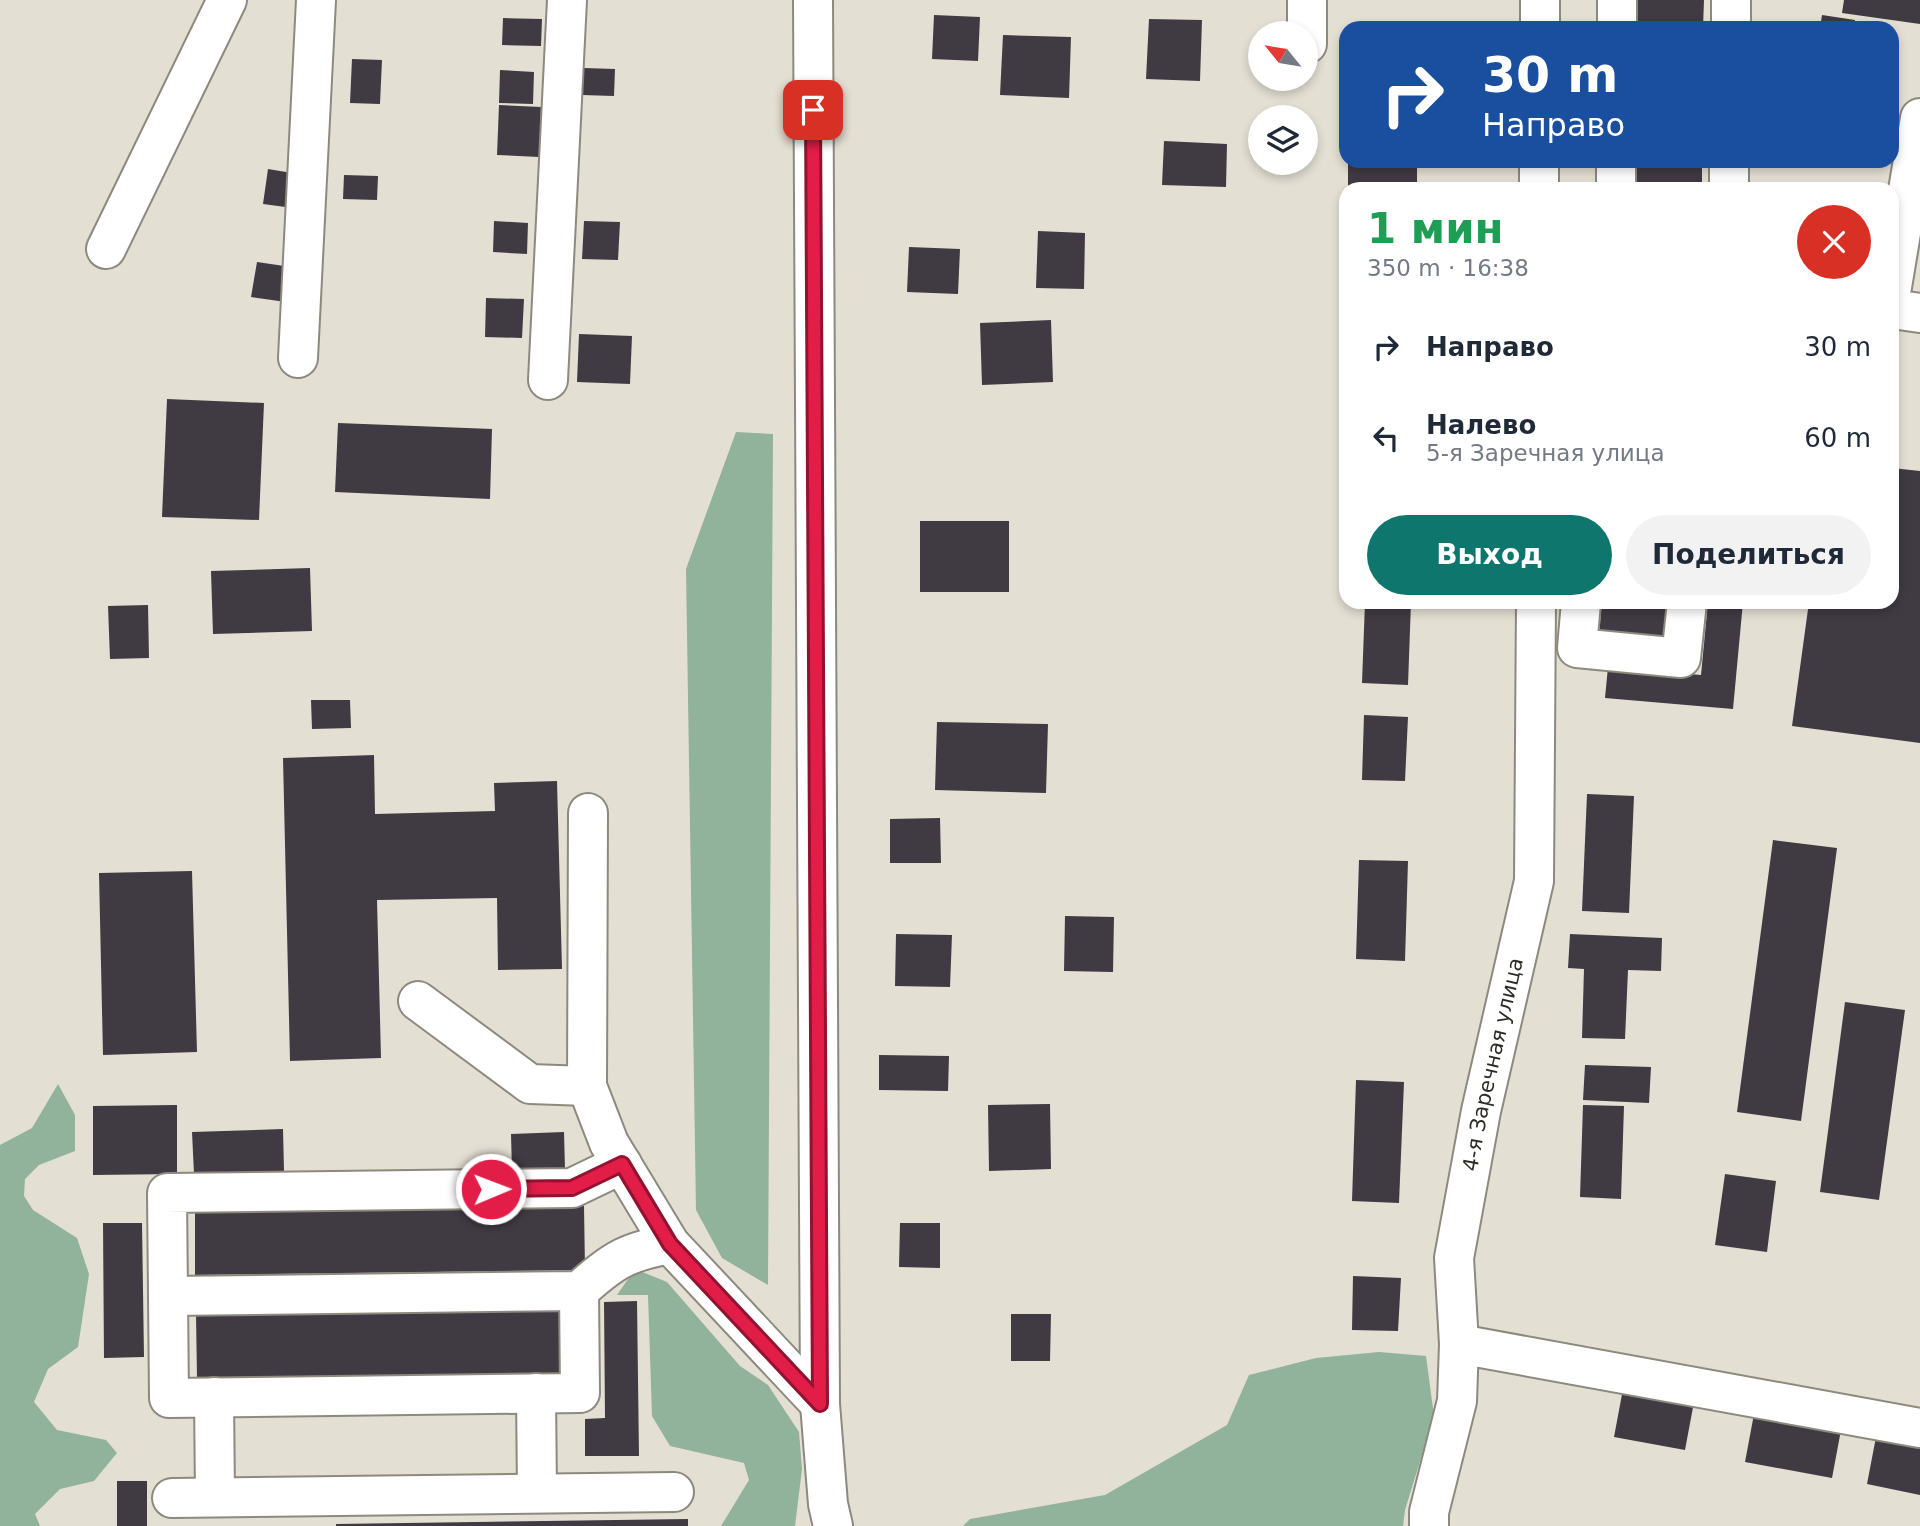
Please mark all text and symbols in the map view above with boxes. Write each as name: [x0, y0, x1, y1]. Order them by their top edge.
north arrow: [1248, 21, 1318, 91]
map controls: [1248, 21, 1318, 175]
text: 30 m: [1482, 47, 1618, 104]
icon: right: [1367, 49, 1458, 140]
pin: [783, 80, 843, 140]
icon: arrive: [794, 91, 832, 129]
button: layers: [1248, 105, 1318, 175]
text: Направо: [1482, 106, 1625, 144]
text: 1 мин: [1367, 204, 1504, 253]
button: close: [1797, 205, 1871, 279]
text: 350 m · 16:38: [1367, 255, 1529, 281]
icon: right: [1367, 328, 1405, 366]
text: Направо: [1426, 332, 1554, 362]
text: 30 m: [1804, 332, 1871, 362]
text: Налево: [1426, 410, 1536, 440]
icon: left: [1367, 419, 1405, 457]
text: 60 m: [1804, 423, 1871, 453]
text: 5-я Заречная улица: [1426, 440, 1665, 466]
button: Выход: [1367, 515, 1612, 595]
button: Поделиться: [1626, 515, 1871, 595]
street label: 4-я Заречная улица: [1458, 955, 1528, 1173]
position arrow: [454, 1152, 528, 1226]

